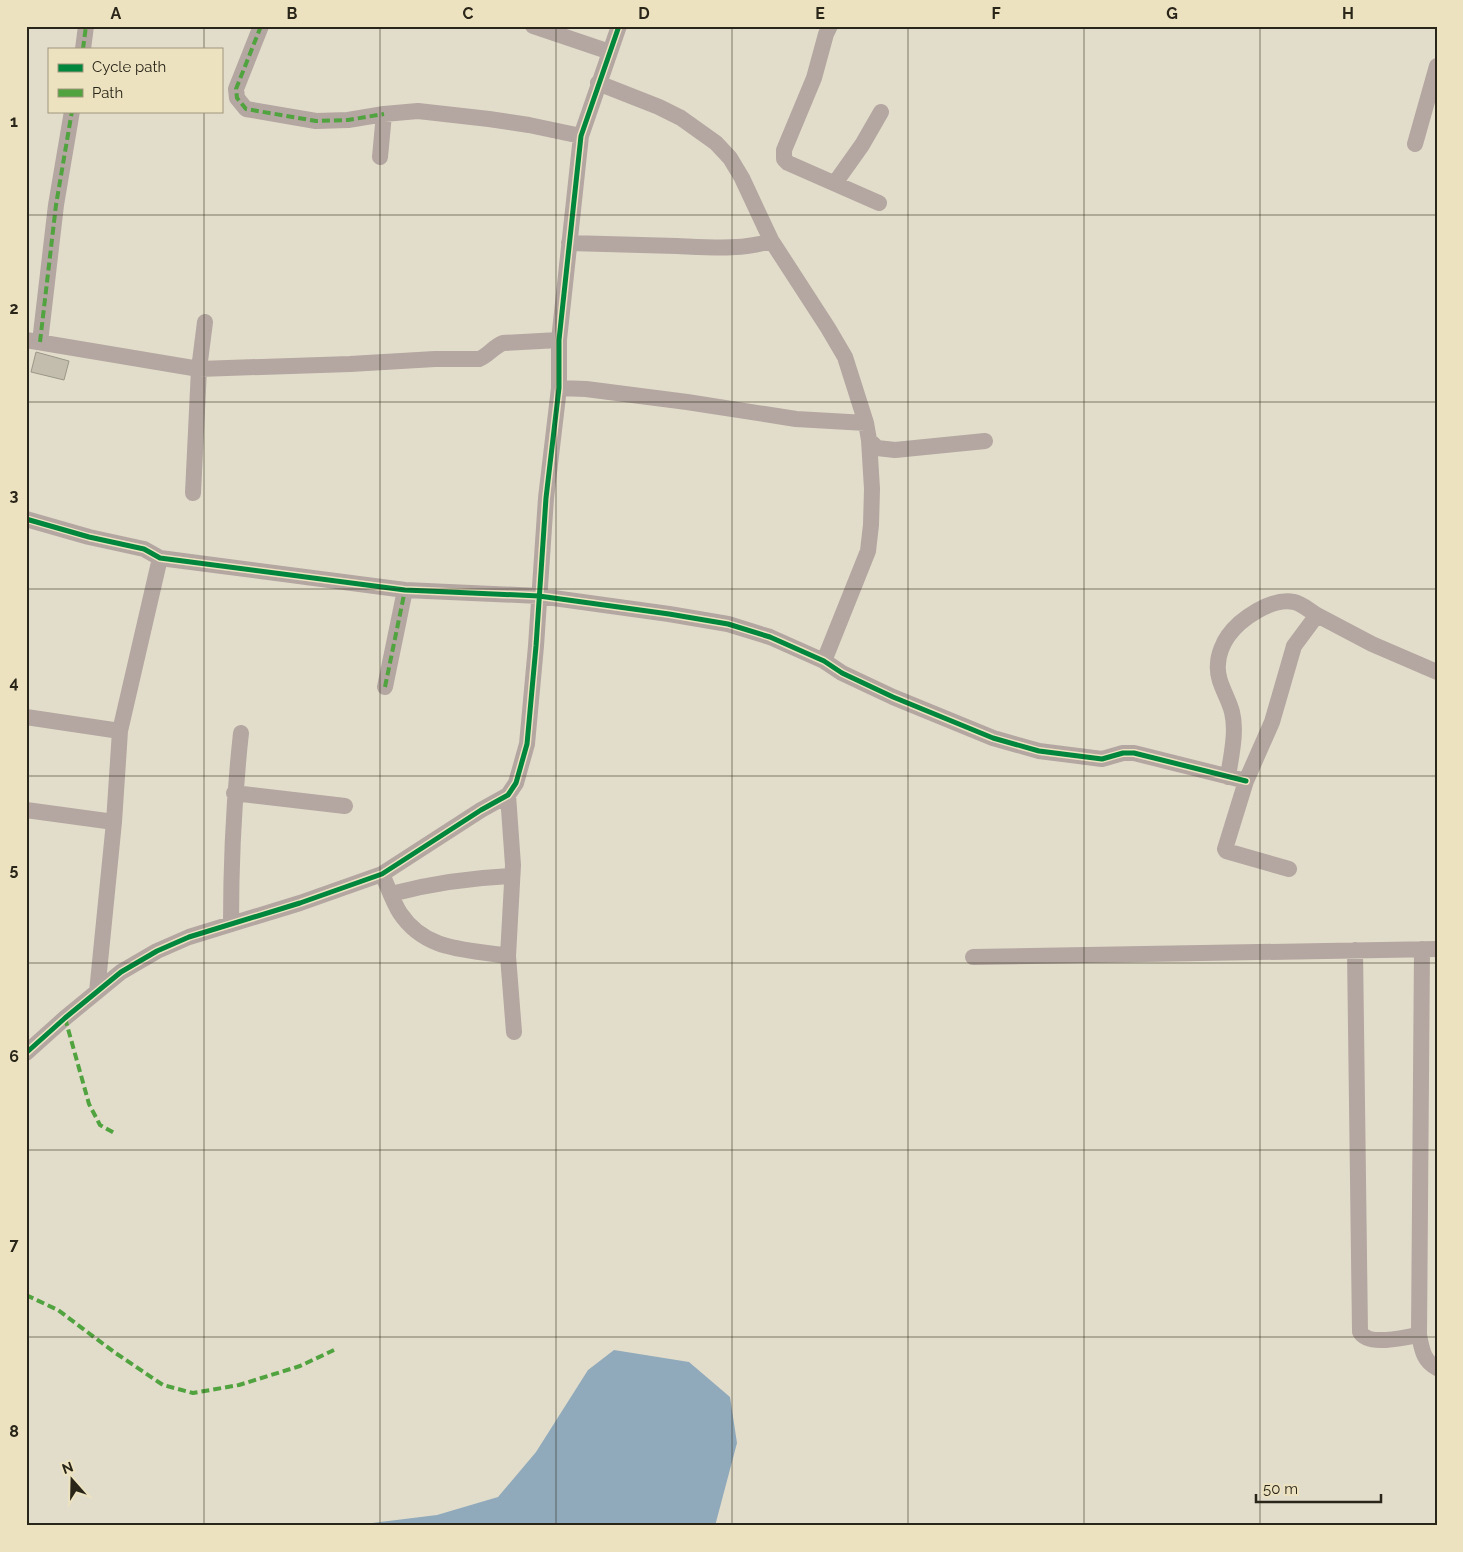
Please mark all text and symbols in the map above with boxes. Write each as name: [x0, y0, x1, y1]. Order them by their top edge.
text: A: [111, 4, 122, 23]
text: B: [287, 4, 298, 23]
text: C: [463, 4, 474, 23]
text: D: [638, 4, 650, 23]
text: E: [815, 4, 825, 23]
text: F: [991, 4, 1001, 23]
text: G: [1166, 4, 1178, 23]
text: H: [1342, 4, 1354, 23]
legend: [48, 48, 222, 112]
text: Cycle path: [92, 58, 166, 76]
text: Path: [92, 84, 123, 102]
text: 1: [10, 112, 18, 131]
text: 2: [9, 299, 19, 318]
text: 3: [10, 486, 19, 505]
text: 4: [9, 673, 19, 692]
text: 5: [10, 860, 19, 879]
text: 6: [9, 1047, 19, 1066]
text: 7: [10, 1235, 19, 1254]
text: 8: [9, 1422, 19, 1441]
north arrow: [48, 1454, 98, 1504]
text: N: [60, 1458, 75, 1477]
scale bar: [1256, 1472, 1380, 1504]
text: 50 m: [1263, 1480, 1298, 1498]

